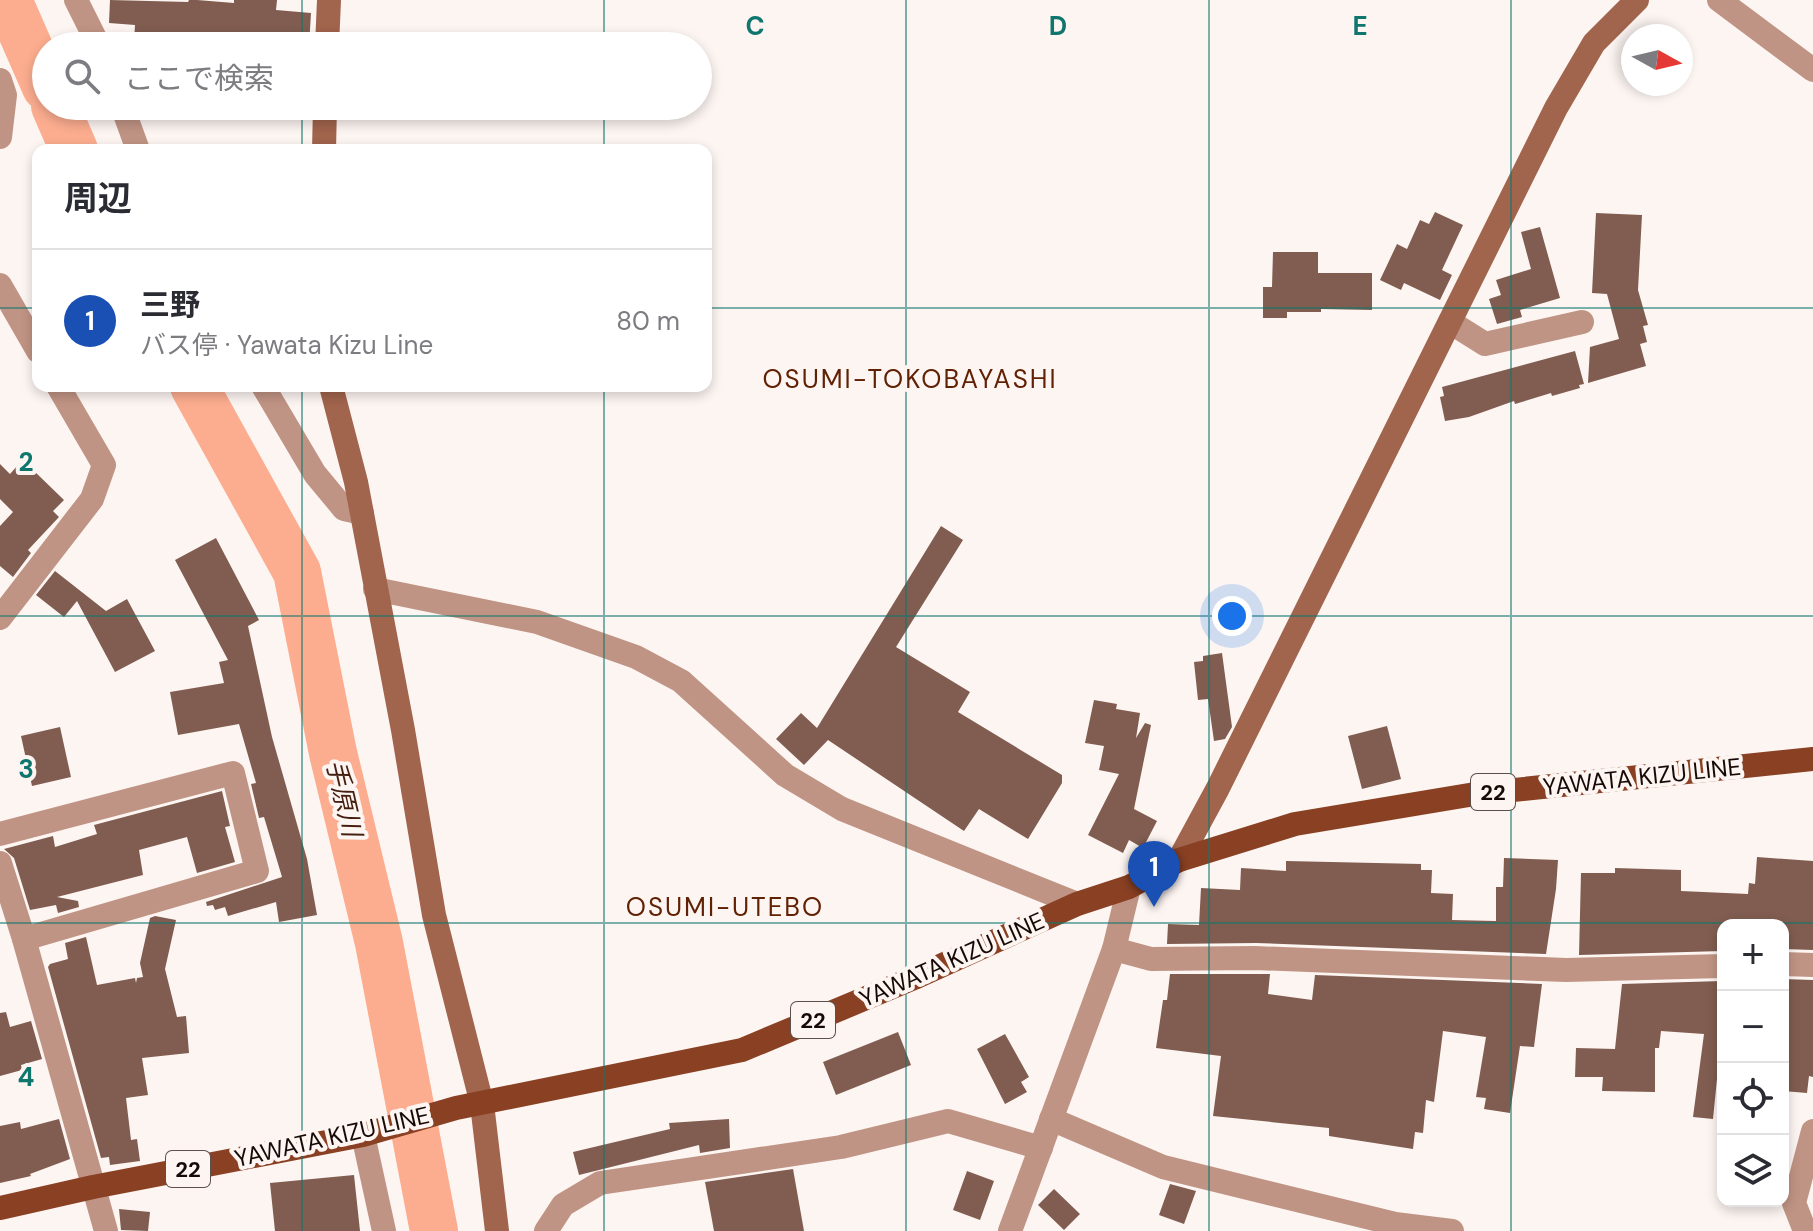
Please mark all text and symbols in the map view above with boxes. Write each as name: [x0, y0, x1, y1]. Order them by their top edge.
text: C: [745, 9, 765, 43]
text: D: [1049, 9, 1067, 43]
text: E: [1352, 9, 1368, 43]
north arrow: [1621, 24, 1693, 96]
search box: [32, 32, 712, 120]
icon: search: [60, 54, 104, 98]
text: ここで検索: [124, 59, 274, 98]
text: 周辺: [64, 176, 132, 221]
text: 三野: [140, 285, 200, 324]
text: 1: [85, 304, 95, 338]
text: 80 m: [616, 304, 680, 338]
text: バス停 · Yawata Kizu Line: [140, 328, 433, 362]
district label: OSUMI-TOKOBAYASHI: [762, 362, 1058, 396]
text: 2: [18, 445, 34, 479]
your location: [1212, 596, 1252, 636]
street label: YAWATA KIZU LINE: [1541, 751, 1743, 802]
text: 3: [18, 752, 34, 786]
water label: 手原川: [319, 756, 370, 843]
road number: 22: [1471, 774, 1515, 810]
pin: 1: [1128, 841, 1180, 907]
district label: OSUMI-UTEBO: [626, 890, 824, 924]
street label: YAWATA KIZU LINE: [855, 905, 1049, 1014]
map controls: [1717, 919, 1789, 1207]
button: +: [1717, 919, 1789, 991]
button: −: [1717, 991, 1789, 1063]
road number: 22: [791, 1002, 835, 1038]
text: 4: [18, 1060, 34, 1094]
button: locate: [1717, 1063, 1789, 1135]
street label: YAWATA KIZU LINE: [231, 1099, 432, 1174]
button: layers: [1717, 1135, 1789, 1207]
road number: 22: [166, 1151, 210, 1187]

